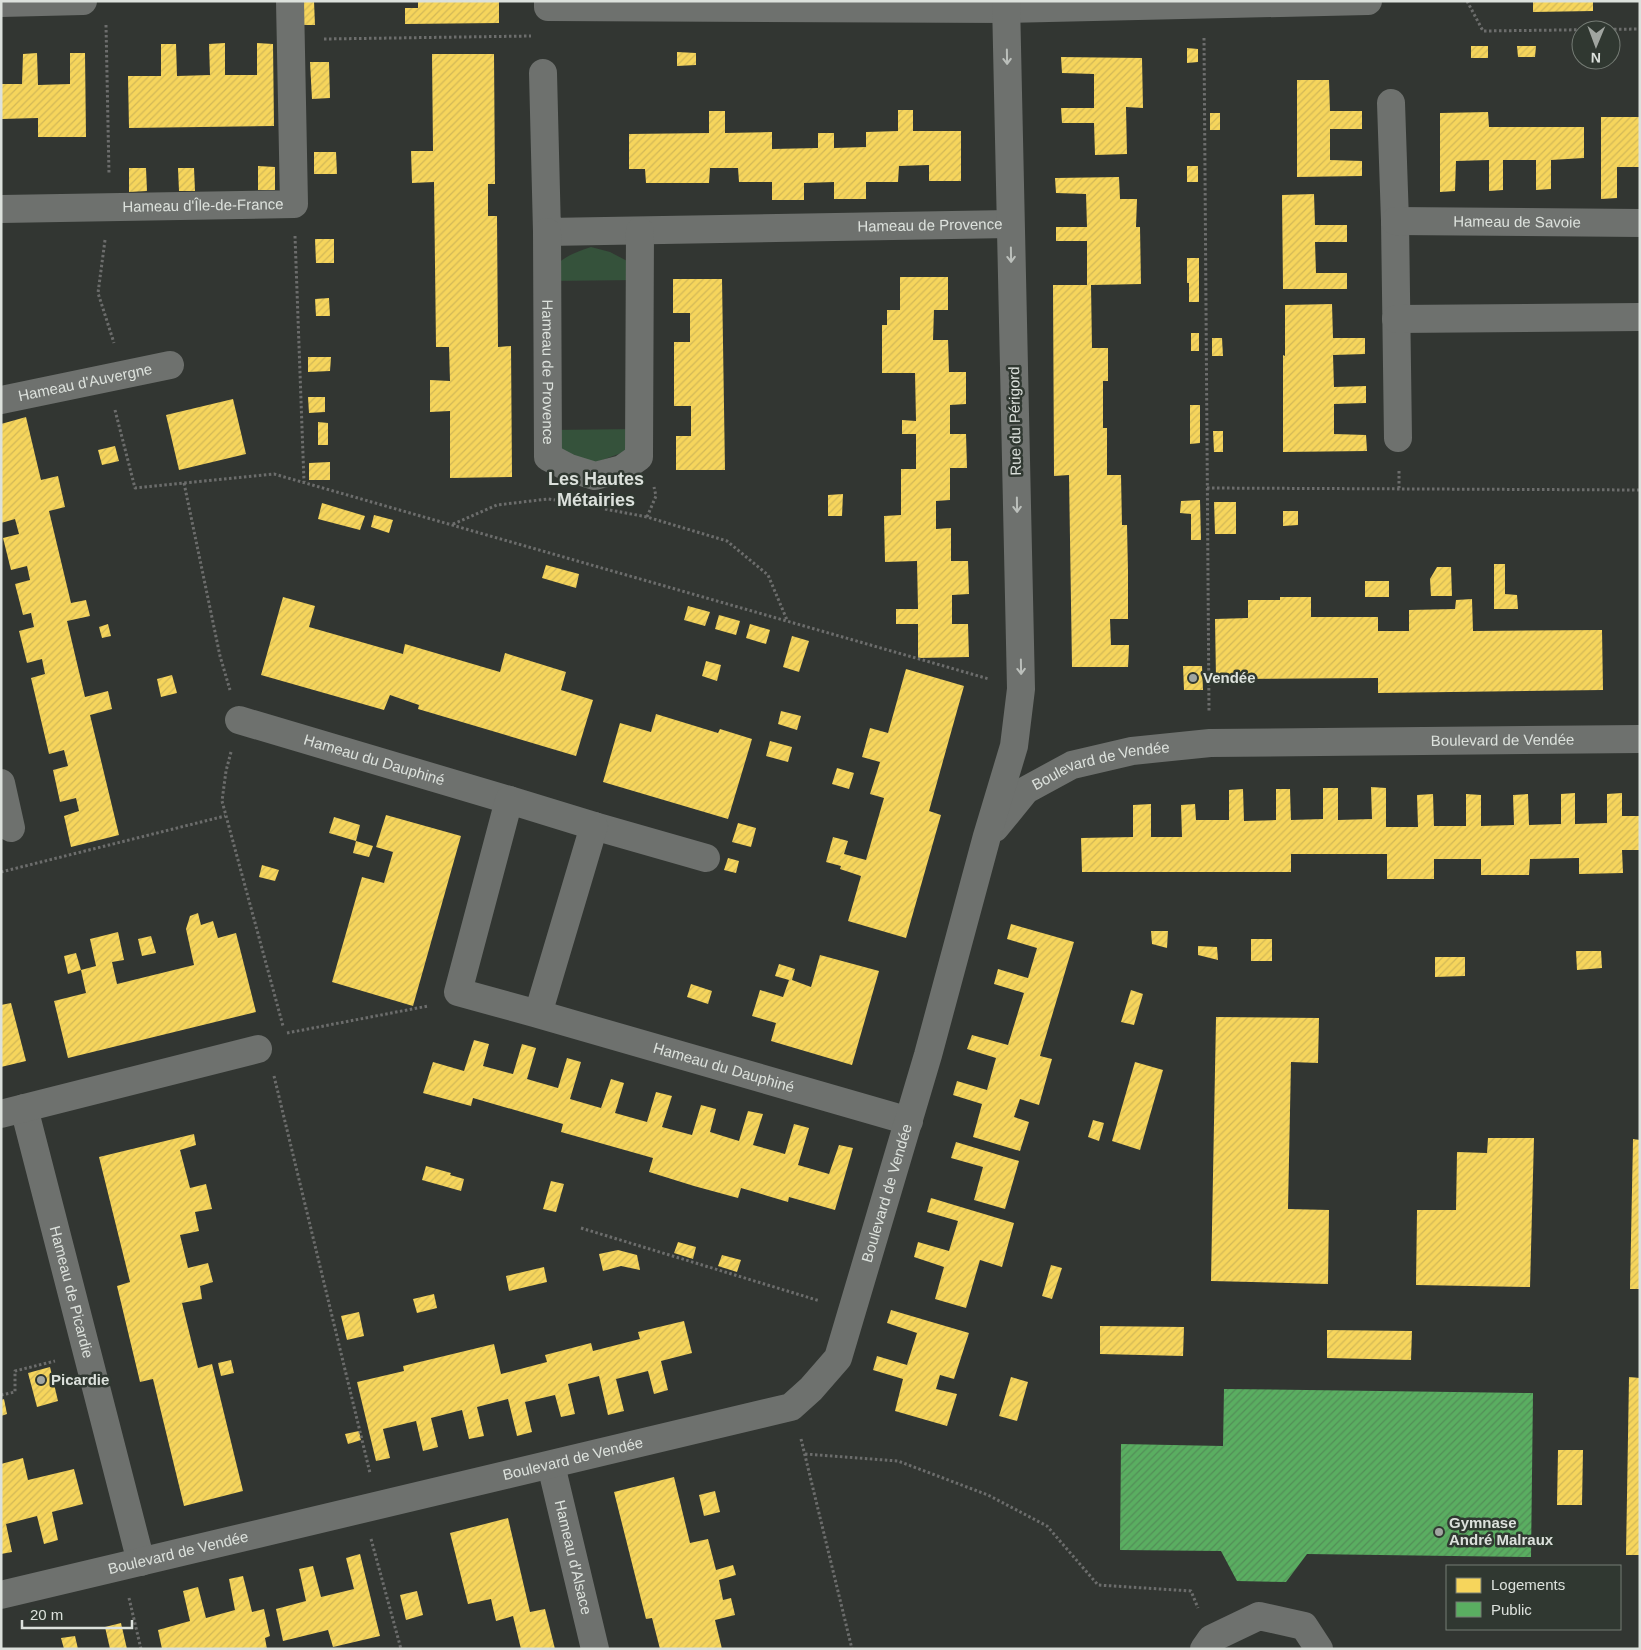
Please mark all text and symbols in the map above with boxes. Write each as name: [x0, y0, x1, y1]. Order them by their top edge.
north arrow: [1571, 20, 1621, 70]
one-way arrow: [1002, 49, 1012, 65]
text: N: [1591, 50, 1601, 66]
street label: Hameau d'Île-de-France: [122, 195, 284, 215]
street label: Hameau de Savoie: [1453, 212, 1581, 231]
street label: Hameau de Provence: [857, 215, 1003, 235]
one-way arrow: [1006, 246, 1016, 262]
street label: Hameau de Provence: [539, 299, 557, 445]
street label: Hameau d'Auvergne: [17, 360, 154, 404]
street label: Rue du Périgord: [1005, 366, 1024, 476]
district label: Les Hautes Métairies: [548, 469, 644, 510]
one-way arrow: [1012, 496, 1022, 512]
one-way arrow: [1016, 659, 1025, 675]
place label: Vendée: [1203, 669, 1256, 686]
marker: Vendée: [1187, 672, 1199, 684]
street label: Hameau du Dauphiné: [302, 731, 447, 788]
street label: Boulevard de Vendée: [1431, 731, 1574, 749]
street label: Boulevard de Vendée: [1029, 738, 1170, 793]
street label: Hameau du Dauphiné: [651, 1039, 796, 1095]
street label: Boulevard de Vendée: [858, 1122, 915, 1264]
street label: Hameau de Picardie: [47, 1224, 97, 1360]
place label: Picardie: [51, 1371, 109, 1388]
marker: Picardie: [35, 1374, 47, 1386]
street label: Boulevard de Vendée: [501, 1434, 645, 1483]
street label: Hameau d'Alsace: [552, 1498, 595, 1616]
place label: Gymnase André Malraux: [1449, 1514, 1554, 1548]
marker: Gymnase André Malraux: [1433, 1526, 1445, 1538]
street label: Boulevard de Vendée: [106, 1527, 250, 1577]
legend: [1446, 1565, 1621, 1630]
text: Logements: [1491, 1576, 1565, 1593]
scale bar: [22, 1598, 132, 1630]
text: Public: [1491, 1601, 1532, 1618]
text: 20 m: [30, 1606, 63, 1623]

